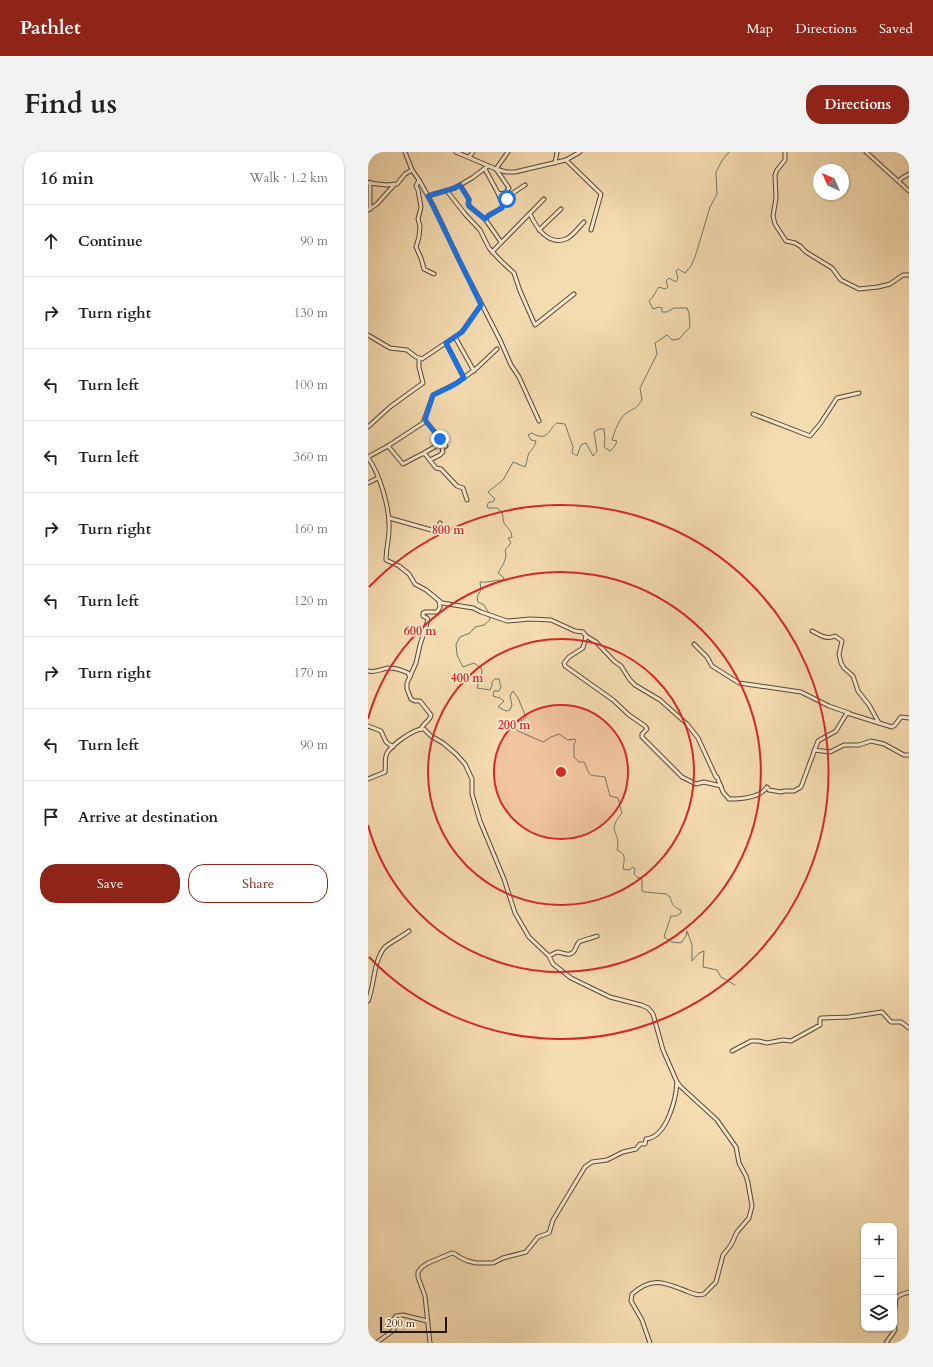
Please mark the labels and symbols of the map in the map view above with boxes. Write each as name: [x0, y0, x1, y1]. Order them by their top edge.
north arrow: [813, 164, 849, 200]
route start: [498, 190, 516, 208]
route end: [431, 430, 449, 448]
text: 800 m: [432, 522, 465, 538]
text: 600 m: [404, 623, 437, 639]
text: 400 m: [451, 670, 484, 686]
text: 200 m: [498, 717, 531, 733]
centre of rings: [554, 765, 568, 779]
scale bar: [380, 1315, 447, 1334]

